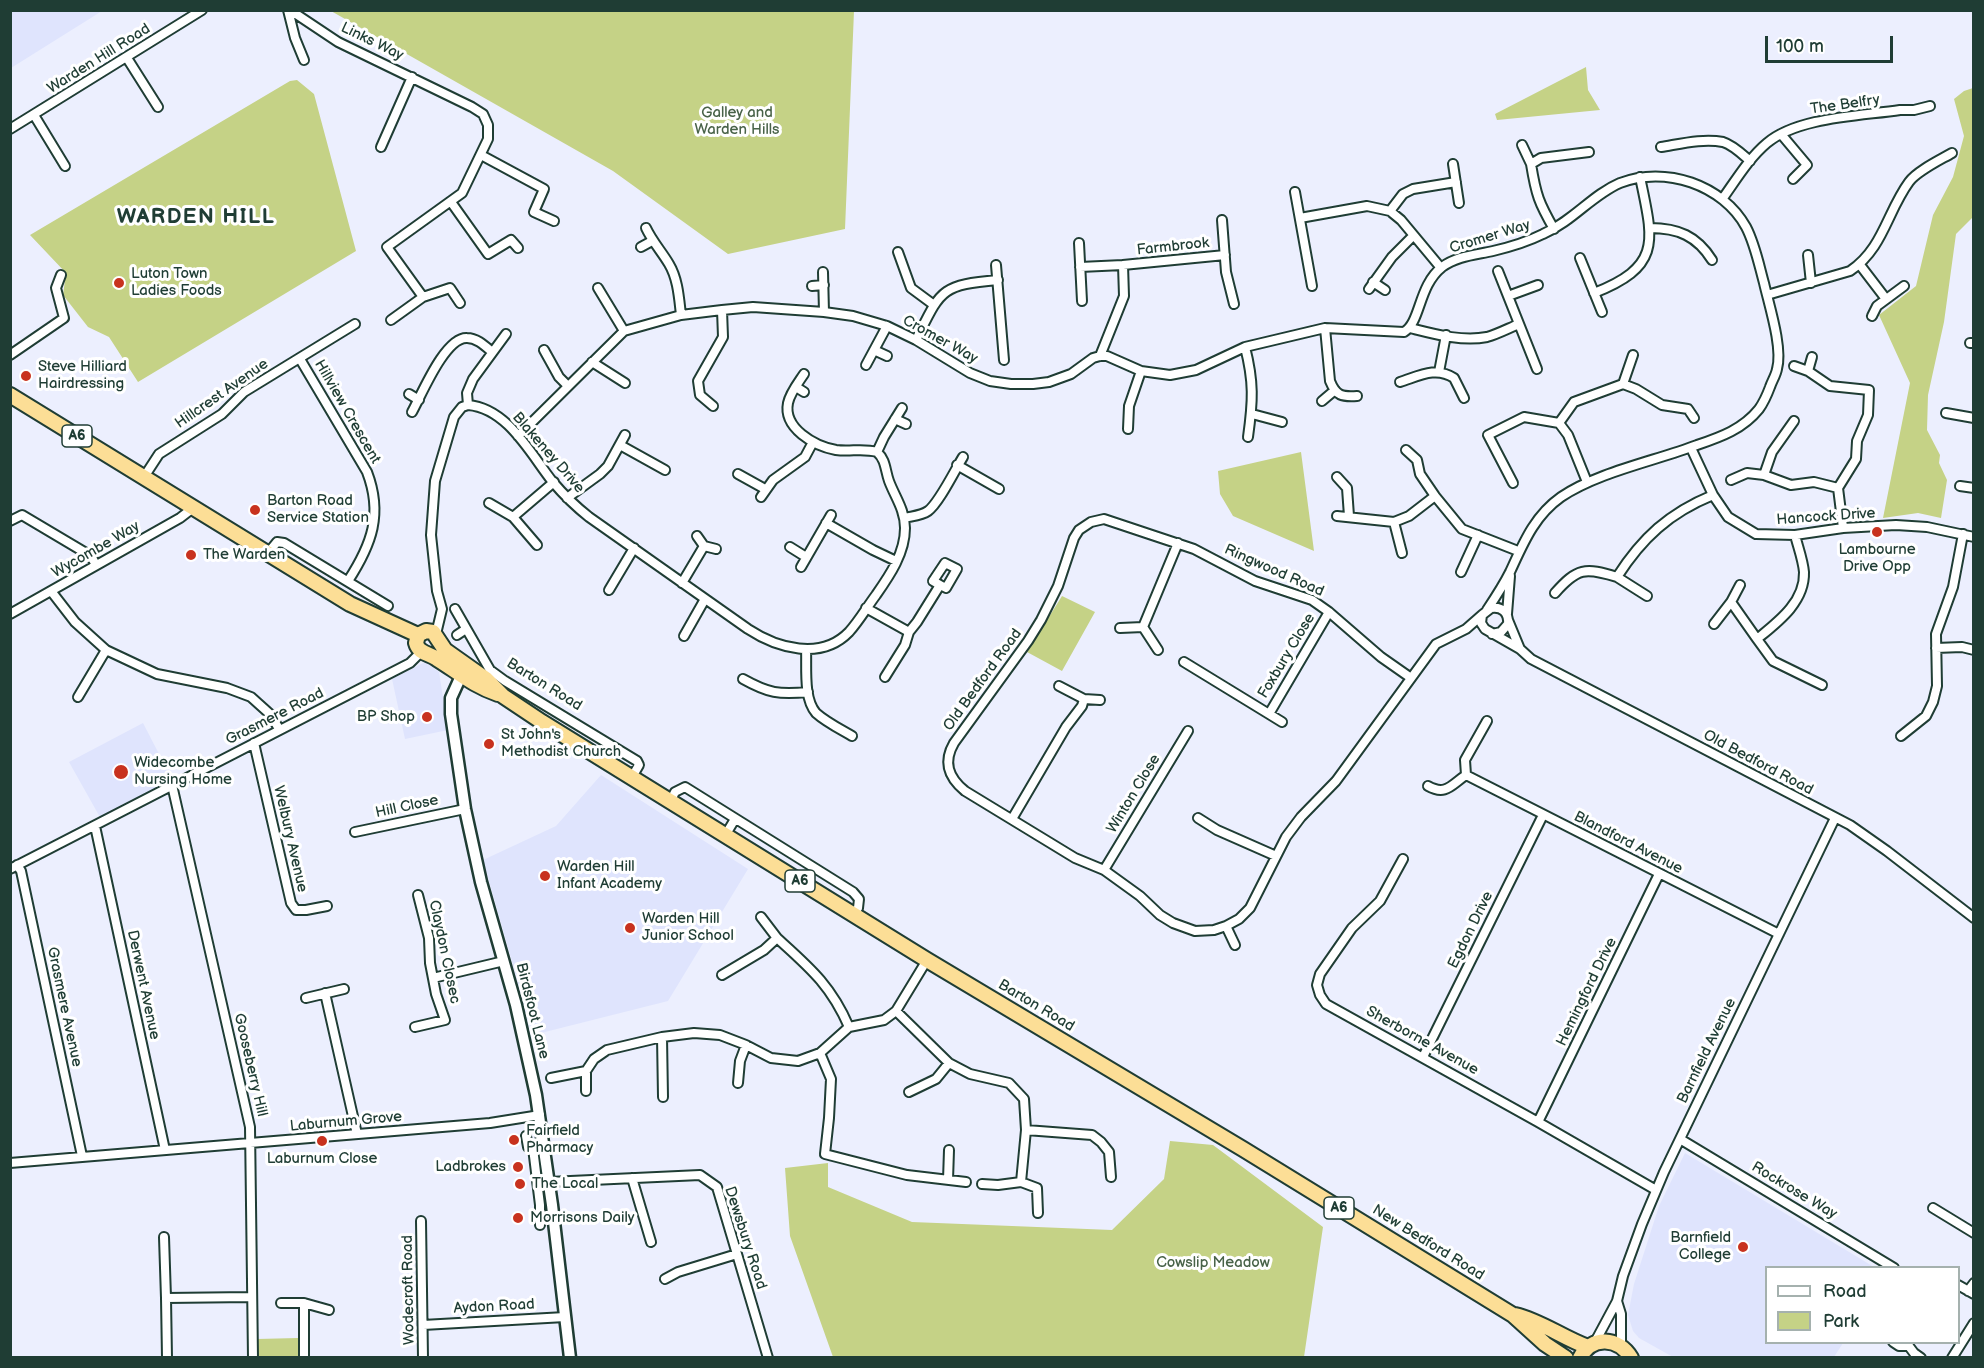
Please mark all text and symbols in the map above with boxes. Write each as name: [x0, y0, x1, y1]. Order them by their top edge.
street label: Links Way: [338, 19, 406, 65]
street label: Warden Hill Road: [44, 20, 154, 98]
scale bar: [1768, 24, 1896, 62]
text: 100 m: [1776, 36, 1824, 57]
street label: The Belfry: [1809, 91, 1881, 119]
park label: Galley and Warden Hills: [694, 104, 780, 139]
district label: WARDEN HILL: [117, 205, 275, 231]
street label: Cromer Way: [1448, 216, 1532, 258]
street label: Farmbrook: [1136, 234, 1210, 260]
place label: Luton Town Ladies Foods: [131, 265, 222, 300]
marker: Luton Town Ladies Foods: [112, 276, 126, 290]
street label: Cromer Way: [899, 312, 981, 368]
street label: Hillcrest Avenue: [172, 355, 272, 433]
street label: Hillview Crescent: [310, 357, 384, 467]
place label: Steve Hilliard Hairdressing: [38, 358, 127, 393]
marker: Steve Hilliard Hairdressing: [19, 369, 33, 383]
street label: Blakeney Drive: [508, 409, 588, 497]
road number: A6: [62, 425, 92, 447]
place label: Barton Road Service Station: [267, 492, 369, 527]
marker: Barton Road Service Station: [248, 503, 262, 517]
street label: Hancock Drive: [1776, 505, 1876, 529]
street label: Wycombe Way: [49, 518, 143, 582]
marker: Lambourne Drive Opp: [1870, 525, 1884, 539]
street label: Ringwood Road: [1221, 541, 1327, 601]
place label: Lambourne Drive Opp: [1838, 541, 1916, 576]
place label: The Warden: [203, 546, 285, 564]
marker: The Warden: [184, 548, 198, 562]
street label: Foxbury Close: [1255, 610, 1319, 702]
street label: Old Bedford Road: [940, 625, 1026, 735]
street label: Barton Road: [503, 655, 585, 715]
street label: Grasmere Road: [223, 684, 327, 750]
place label: BP Shop: [357, 708, 415, 726]
marker: BP Shop: [420, 710, 434, 724]
place label: St John's Methodist Church: [501, 726, 621, 761]
street label: Old Bedford Road: [1700, 726, 1816, 800]
marker: St John's Methodist Church: [482, 737, 496, 751]
street label: Winton Close: [1103, 751, 1165, 837]
place label: Widecombe Nursing Home: [134, 754, 232, 789]
marker: Widecombe Nursing Home: [112, 763, 130, 781]
street label: Welbury Avenue: [269, 784, 311, 894]
street label: Hill Close: [374, 792, 440, 822]
street label: Blandford Avenue: [1571, 808, 1685, 878]
place label: Warden Hill Infant Academy: [557, 858, 662, 893]
marker: Warden Hill Infant Academy: [538, 869, 552, 883]
road number: A6: [785, 870, 815, 892]
street label: Egdon Drive: [1445, 889, 1497, 971]
street label: Claydon Closec: [424, 899, 464, 1005]
place label: Warden Hill Junior School: [642, 910, 734, 945]
marker: Warden Hill Junior School: [623, 921, 637, 935]
street label: Derwent Avenue: [123, 929, 163, 1041]
street label: Hemingford Drive: [1553, 935, 1621, 1049]
street label: Grasmere Avenue: [43, 945, 85, 1069]
street label: Birdsfoot Lane: [511, 961, 553, 1061]
street label: Barton Road: [995, 976, 1077, 1036]
street label: Barnfield Avenue: [1674, 995, 1740, 1107]
street label: Sherborne Avenue: [1363, 1003, 1481, 1079]
street label: Gooseberry Hill: [229, 1012, 271, 1118]
street label: Laburnum Grove: [289, 1108, 403, 1136]
place label: Fairfield Pharmacy: [526, 1122, 593, 1157]
marker: Fairfield Pharmacy: [507, 1133, 521, 1147]
marker: Laburnum Close: [315, 1134, 329, 1148]
place label: Laburnum Close: [267, 1150, 377, 1168]
place label: Ladbrokes: [435, 1158, 506, 1176]
street label: Rockrose Way: [1748, 1158, 1840, 1224]
marker: Ladbrokes: [511, 1160, 525, 1174]
place label: The Local: [532, 1175, 598, 1193]
marker: The Local: [513, 1177, 527, 1191]
street label: Dewsbury Road: [720, 1184, 770, 1292]
road number: A6: [1324, 1197, 1354, 1219]
street label: New Bedford Road: [1369, 1201, 1487, 1285]
place label: Morrisons Daily: [530, 1209, 635, 1227]
marker: Morrisons Daily: [511, 1211, 525, 1225]
place label: Barnfield College: [1670, 1229, 1731, 1264]
street label: Wodecroft Road: [399, 1235, 419, 1345]
marker: Barnfield College: [1736, 1240, 1750, 1254]
park label: Cowslip Meadow: [1156, 1254, 1270, 1272]
legend: [1765, 1266, 1960, 1344]
text: Road: [1823, 1281, 1867, 1302]
street label: Aydon Road: [453, 1296, 535, 1318]
text: Park: [1823, 1311, 1859, 1332]

